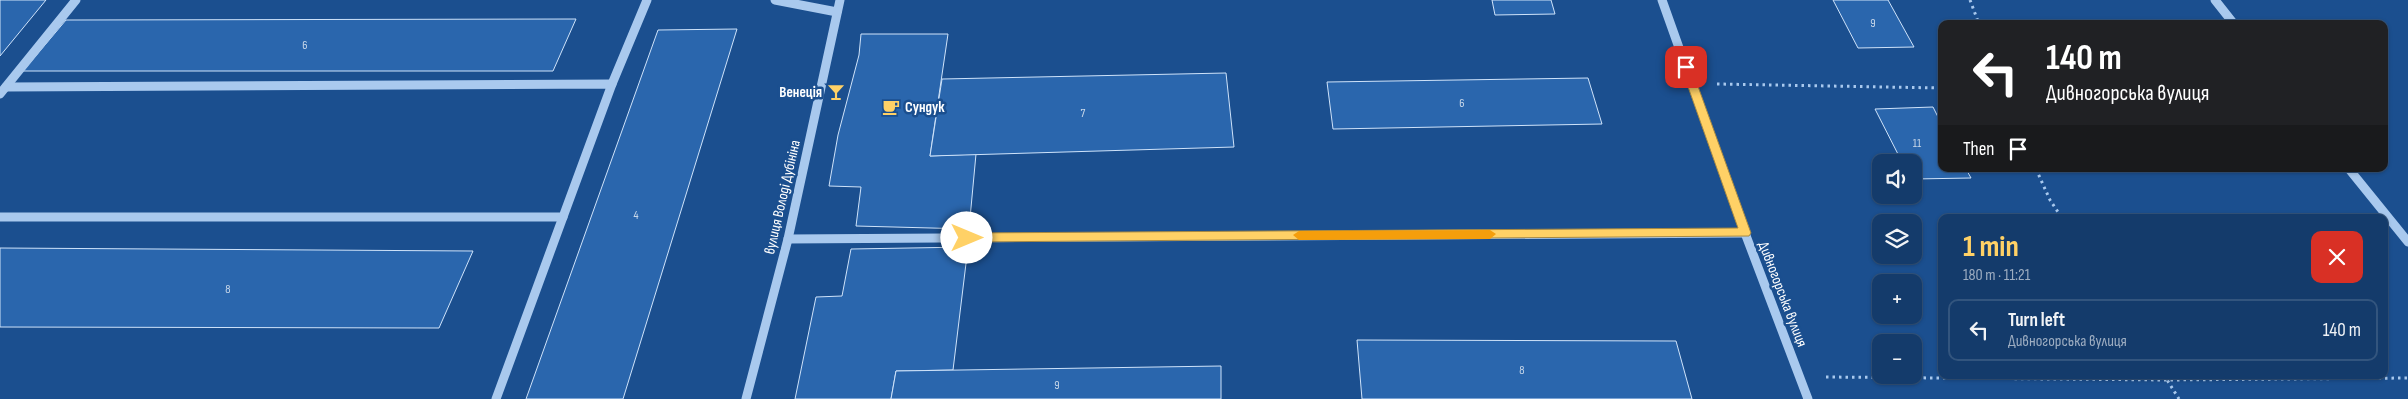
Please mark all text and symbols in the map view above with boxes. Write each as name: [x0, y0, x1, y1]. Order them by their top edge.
house number: 9: [1870, 16, 1876, 31]
text: 140 m: [2046, 37, 2122, 80]
house number: 6: [302, 38, 308, 53]
icon: left: [1963, 40, 2028, 105]
pin: [1665, 46, 1707, 88]
icon: arrive: [1672, 53, 1700, 81]
text: Дивногорська вулиця: [2046, 80, 2209, 107]
bar icon: Венеція: [826, 82, 846, 102]
place label: Венеція: [779, 83, 822, 102]
house number: 6: [1459, 96, 1465, 111]
cafe icon: Сундук: [881, 97, 901, 117]
place label: Сундук: [905, 98, 945, 117]
house number: 7: [1081, 106, 1086, 121]
icon: arrive: [2004, 135, 2032, 163]
house number: 11: [1913, 136, 1922, 151]
street label: вулиця Володі Дубініна: [760, 138, 805, 256]
text: Then: [1963, 138, 1994, 161]
map controls: [1872, 154, 1922, 384]
button: sound: [1872, 154, 1922, 204]
house number: 4: [633, 208, 639, 223]
position arrow: [940, 211, 992, 263]
button: layers: [1872, 214, 1922, 264]
text: 1 min: [1963, 229, 2019, 265]
button: close: [2311, 231, 2363, 283]
street label: Дивногорська вулиця: [1754, 239, 1811, 350]
text: 180 m · 11:21: [1963, 266, 2030, 285]
button: +: [1872, 274, 1922, 324]
house number: 8: [225, 282, 231, 297]
text: Turn left: [2008, 309, 2065, 332]
icon: left: [1965, 316, 1993, 344]
text: 140 m: [2323, 319, 2361, 342]
text: Дивногорська вулиця: [2008, 332, 2127, 351]
button: −: [1872, 334, 1922, 384]
house number: 8: [1519, 363, 1525, 378]
house number: 9: [1054, 378, 1060, 393]

